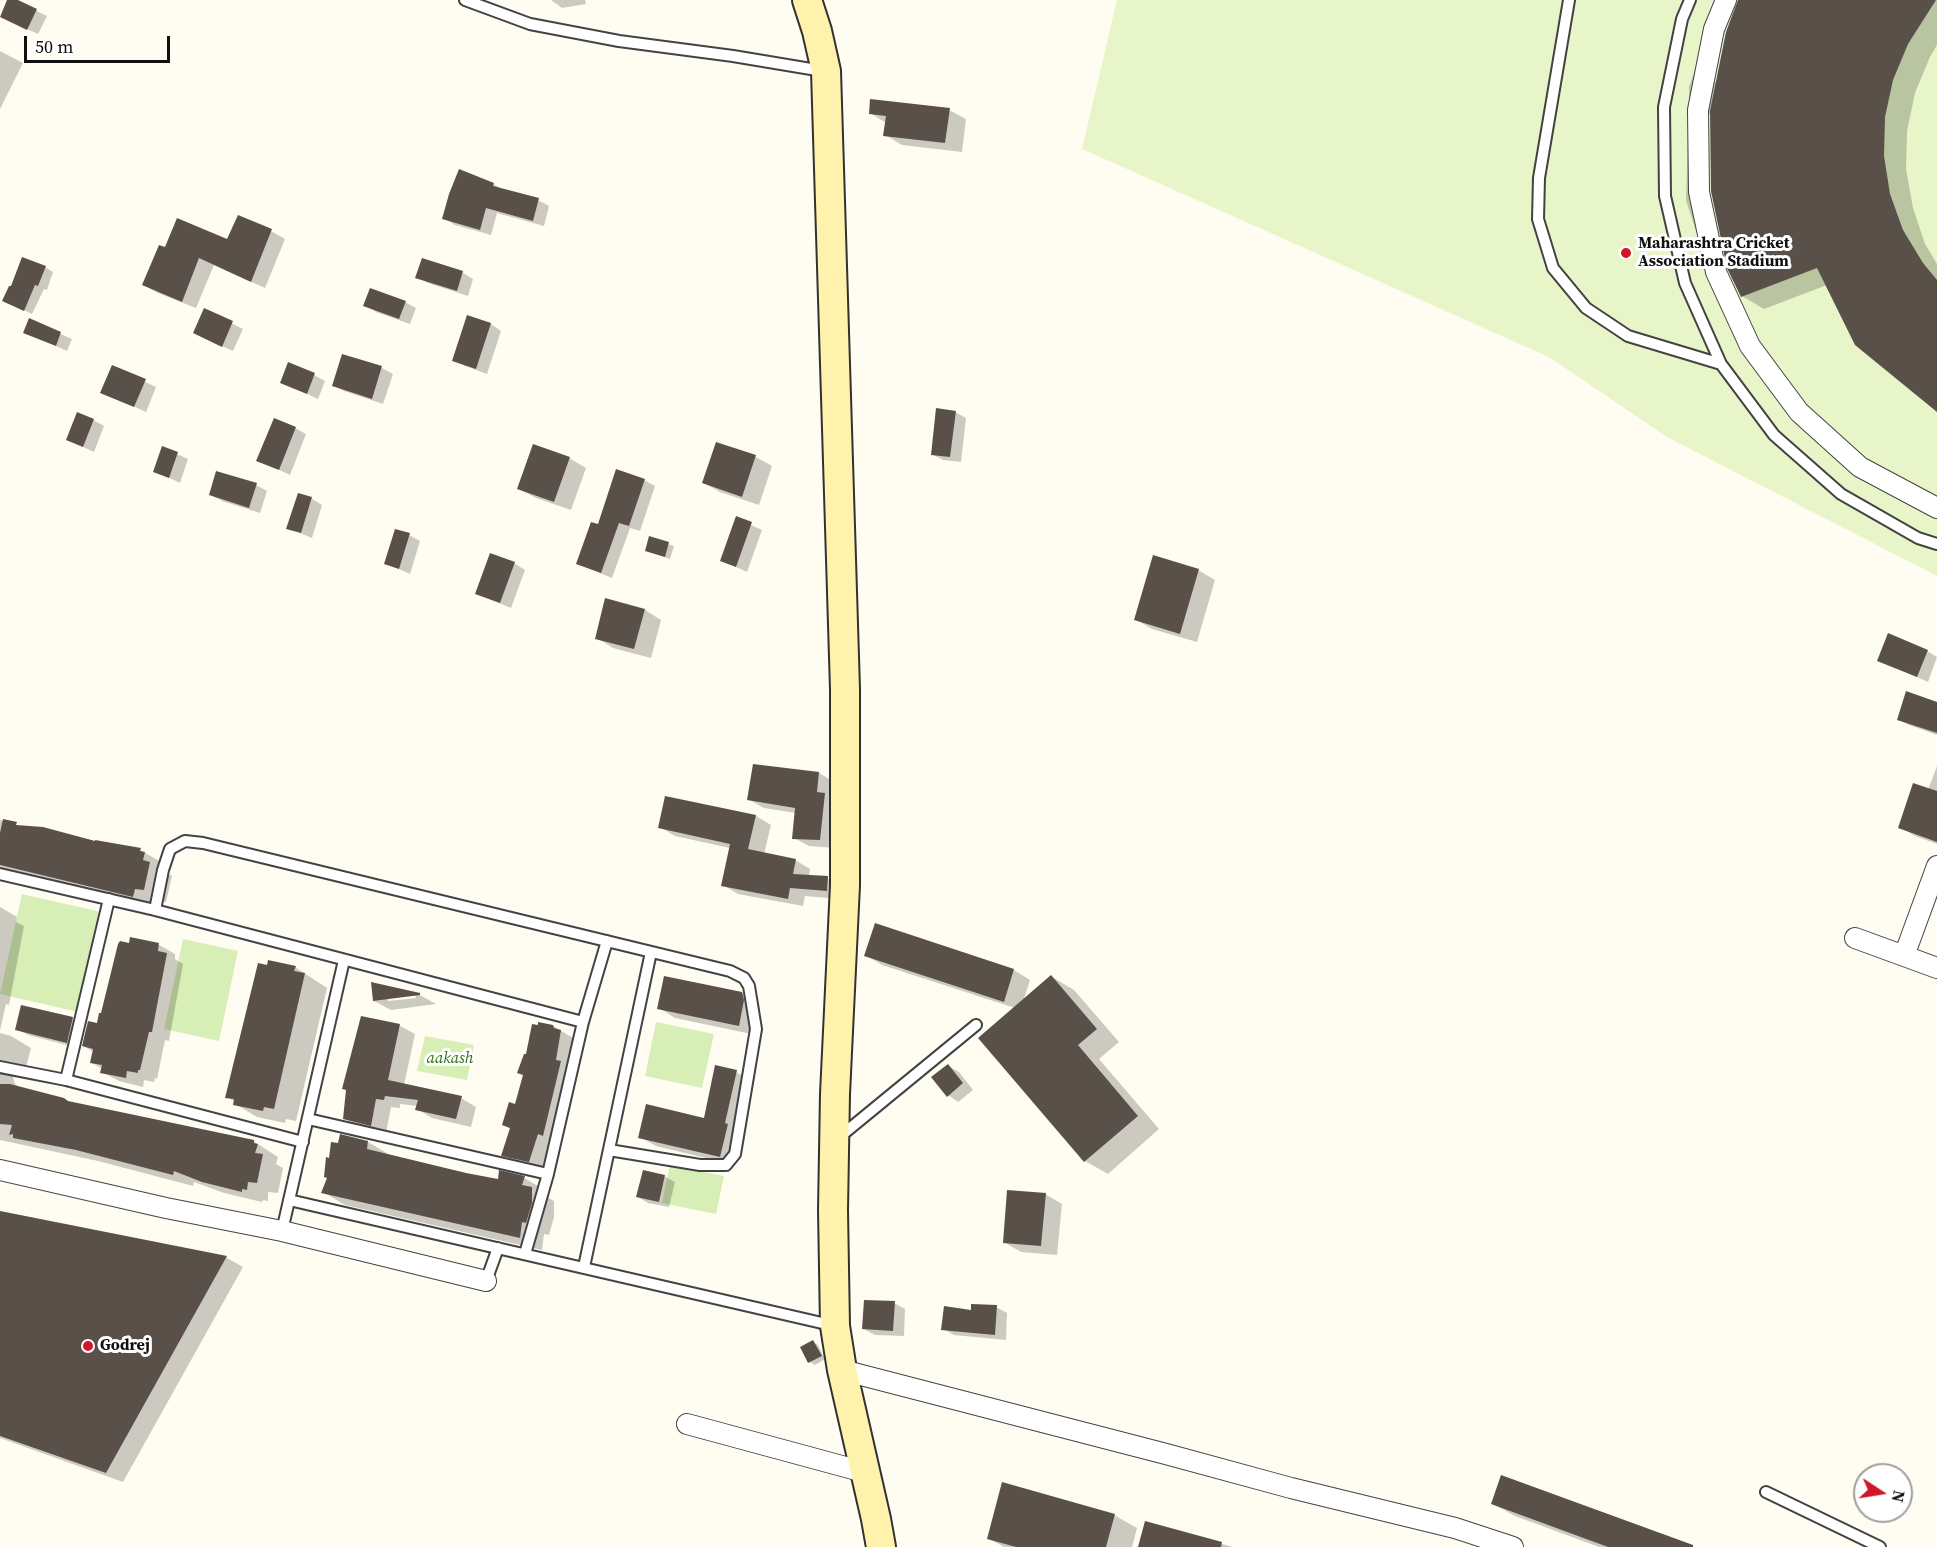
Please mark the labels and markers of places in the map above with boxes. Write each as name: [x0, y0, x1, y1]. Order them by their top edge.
place label: Maharashtra Cricket Association Stadium: [1638, 234, 1789, 272]
marker: Maharashtra Cricket Association Stadium: [1619, 246, 1633, 260]
place label: Godrej: [100, 1336, 150, 1356]
marker: Godrej: [81, 1339, 95, 1353]

